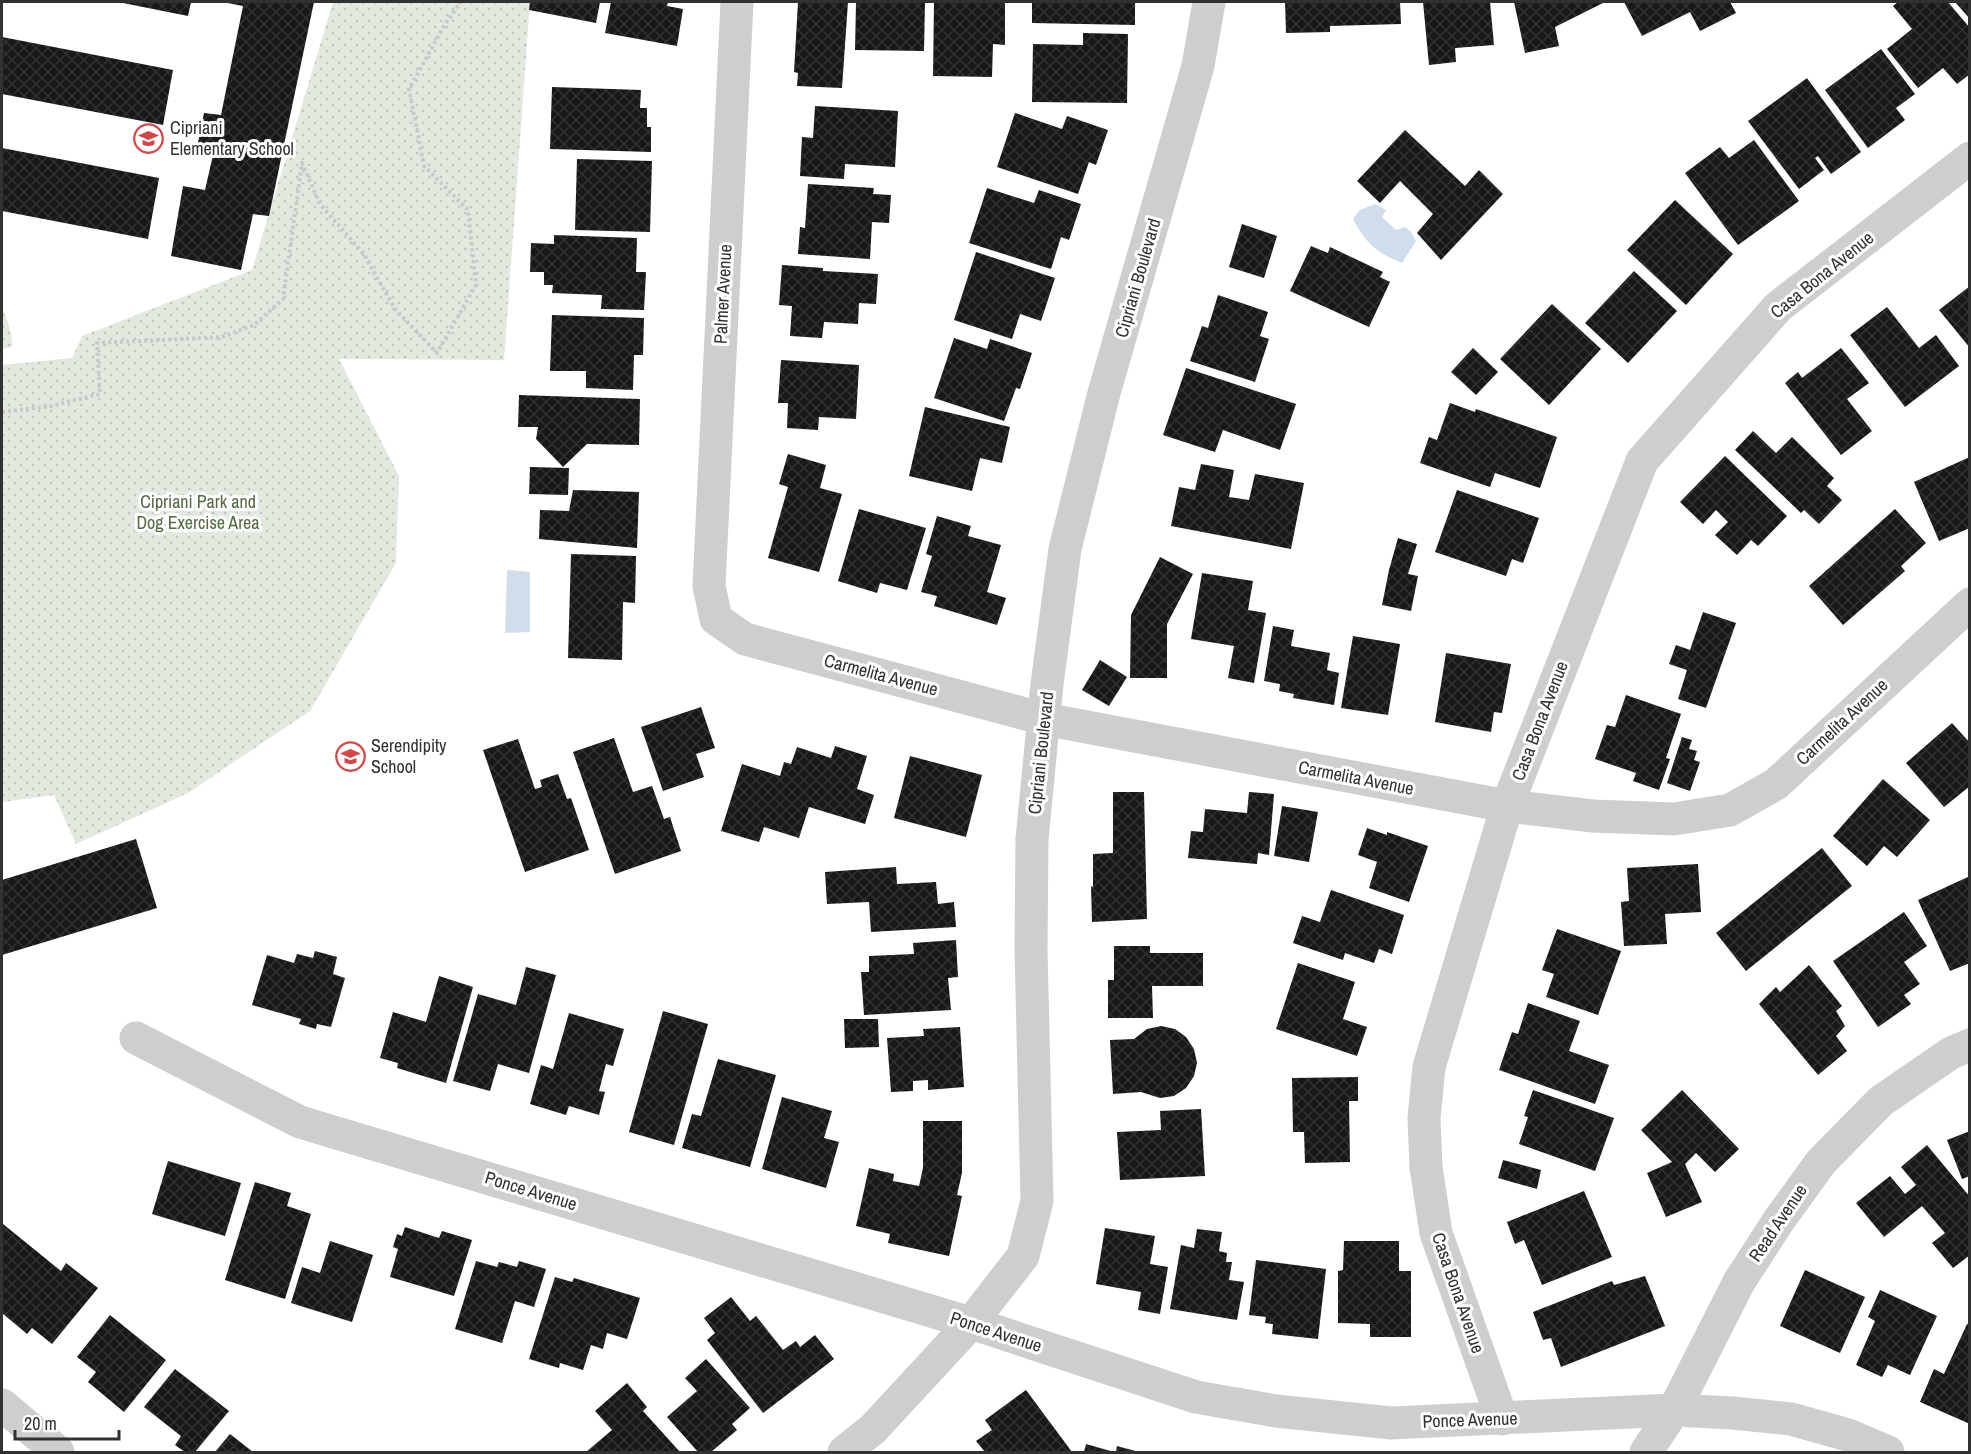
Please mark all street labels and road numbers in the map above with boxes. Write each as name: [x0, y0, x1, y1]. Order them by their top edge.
street label: Cipriani Boulevard: [1109, 215, 1166, 340]
street label: Casa Bona Avenue: [1765, 225, 1879, 324]
street label: Palmer Avenue: [707, 243, 738, 344]
street label: Carmelita Avenue: [821, 647, 941, 702]
street label: Casa Bona Avenue: [1505, 657, 1574, 784]
street label: Carmelita Avenue: [1790, 673, 1893, 771]
street label: Cipriani Boulevard: [1022, 690, 1059, 815]
street label: Carmelita Avenue: [1296, 754, 1416, 801]
street label: Ponce Avenue: [482, 1165, 580, 1216]
street label: Read Avenue: [1743, 1179, 1813, 1266]
street label: Casa Bona Avenue: [1426, 1229, 1491, 1357]
street label: Ponce Avenue: [947, 1305, 1045, 1358]
street label: Ponce Avenue: [1422, 1405, 1518, 1434]

